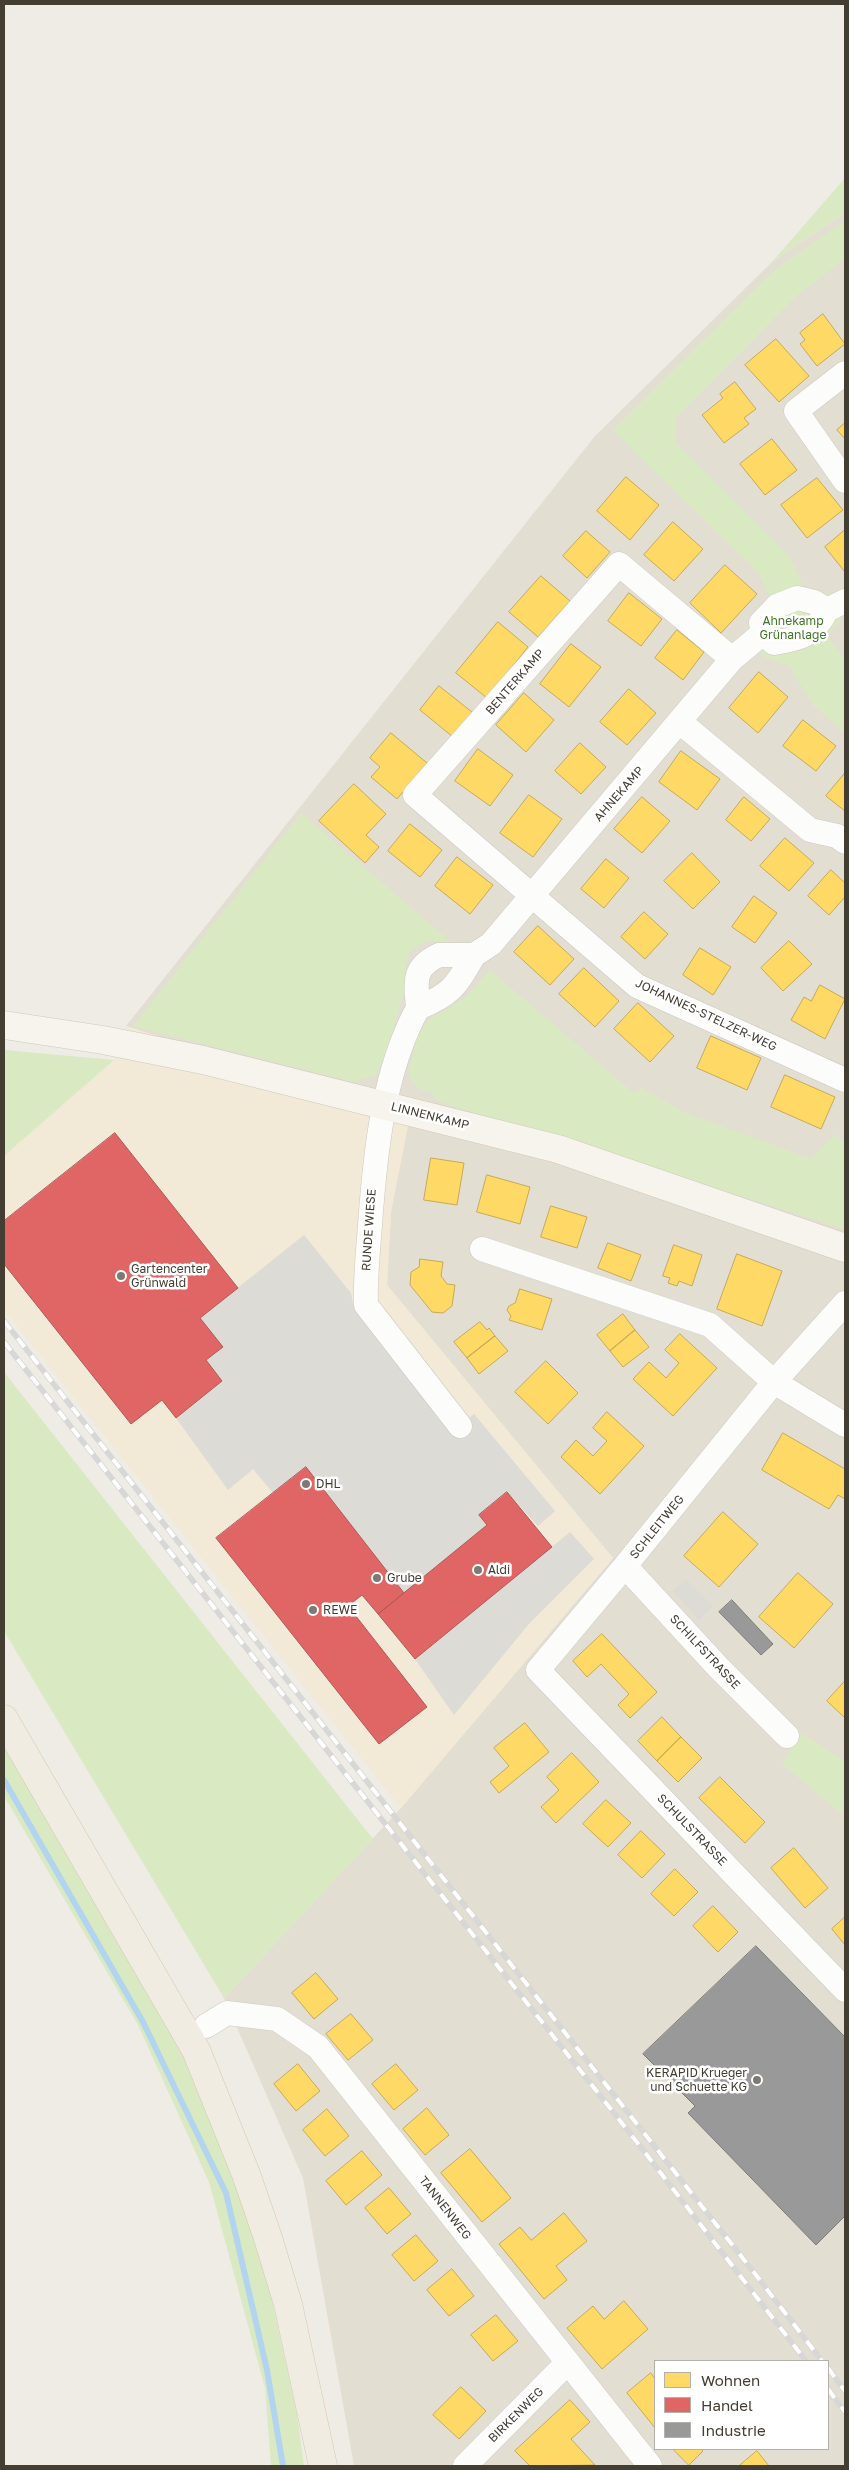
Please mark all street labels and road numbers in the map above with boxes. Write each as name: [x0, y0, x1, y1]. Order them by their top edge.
street label: BENTERKAMP: [483, 646, 547, 718]
street label: AHNEKAMP: [591, 763, 647, 825]
street label: JOHANNES-STELZER-WEG: [633, 976, 779, 1054]
street label: LINNENKAMP: [389, 1099, 471, 1133]
street label: RUNDE WIESE: [359, 1188, 379, 1272]
street label: SCHLEITWEG: [627, 1492, 687, 1562]
street label: SCHILFSTRASSE: [667, 1612, 743, 1692]
street label: SCHULSTRASSE: [654, 1791, 730, 1869]
street label: TANNENWEG: [416, 2173, 474, 2243]
street label: BIRKENWEG: [485, 2384, 547, 2446]

